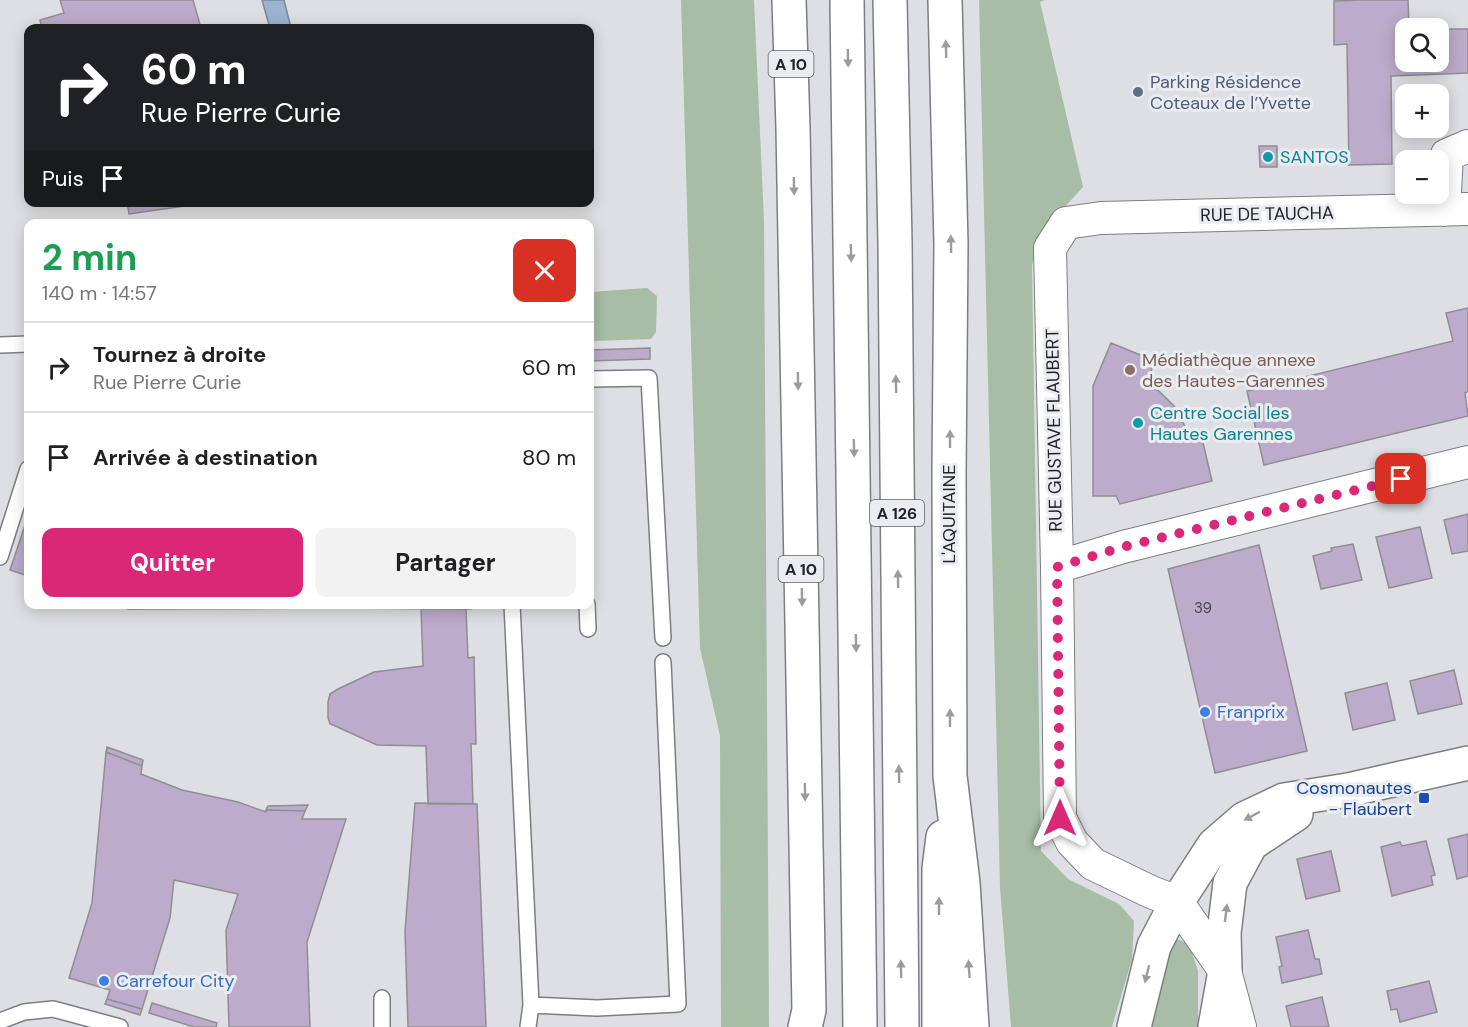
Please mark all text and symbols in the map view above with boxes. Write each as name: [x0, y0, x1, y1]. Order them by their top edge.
map controls: [1395, 18, 1449, 204]
button: search: [1395, 18, 1449, 72]
one-way arrow: [941, 40, 951, 59]
text: 60 m: [141, 42, 247, 97]
icon: right: [42, 48, 120, 126]
one-way arrow: [843, 49, 853, 68]
road number: A 10: [768, 51, 814, 77]
place label: Parking Résidence Coteaux de l’Yvette: [1150, 70, 1311, 115]
button: +: [1395, 84, 1449, 138]
marker: Parking Résidence Coteaux de l’Yvette: [1131, 85, 1145, 99]
text: Rue Pierre Curie: [141, 95, 341, 130]
place label: SANTOS: [1280, 145, 1349, 169]
marker: SANTOS: [1261, 150, 1275, 164]
button: −: [1395, 150, 1449, 204]
icon: arrive: [96, 162, 129, 195]
text: Puis: [42, 164, 84, 193]
one-way arrow: [790, 177, 799, 196]
street label: RUE DE TAUCHA: [1200, 201, 1334, 227]
text: 2 min: [42, 234, 137, 281]
one-way arrow: [946, 234, 956, 253]
button: close: [513, 239, 576, 302]
one-way arrow: [846, 244, 856, 263]
text: 140 m · 14:57: [42, 280, 157, 306]
street label: RUE GUSTAVE FLAUBERT: [1040, 328, 1068, 532]
text: Tournez à droite: [93, 340, 266, 369]
place label: Médiathèque annexe des Hautes-Garennes: [1142, 348, 1325, 393]
icon: right: [42, 351, 75, 384]
text: 60 m: [522, 353, 576, 382]
marker: Médiathèque annexe des Hautes-Garennes: [1123, 363, 1137, 377]
text: Rue Pierre Curie: [93, 369, 241, 395]
one-way arrow: [793, 372, 803, 391]
one-way arrow: [891, 374, 901, 393]
place label: Centre Social les Hautes Garennes: [1150, 401, 1293, 446]
marker: Centre Social les Hautes Garennes: [1131, 416, 1145, 430]
one-way arrow: [945, 429, 954, 448]
one-way arrow: [849, 439, 858, 458]
icon: arrive: [42, 441, 75, 474]
text: Arrivée à destination: [93, 443, 318, 472]
text: 80 m: [522, 443, 576, 472]
pin: [1375, 453, 1426, 504]
icon: arrive: [1384, 462, 1417, 495]
street label: L'AQUITAINE: [937, 465, 961, 563]
road number: A 126: [870, 500, 924, 526]
button: Quitter: [42, 528, 303, 597]
button: Partager: [315, 528, 576, 597]
road number: A 10: [778, 556, 824, 582]
one-way arrow: [893, 569, 903, 588]
one-way arrow: [797, 588, 806, 607]
house number: 39: [1194, 598, 1212, 618]
one-way arrow: [851, 634, 861, 653]
place label: Franprix: [1217, 700, 1285, 724]
marker: Franprix: [1198, 705, 1212, 719]
one-way arrow: [945, 708, 955, 727]
one-way arrow: [894, 764, 904, 783]
place label: Cosmonautes - Flaubert: [1296, 776, 1412, 821]
one-way arrow: [800, 783, 810, 802]
position arrow: [1028, 786, 1092, 850]
marker: Cosmonautes - Flaubert: [1417, 791, 1431, 805]
one-way arrow: [1243, 811, 1260, 821]
one-way arrow: [934, 896, 944, 915]
one-way arrow: [1222, 903, 1231, 922]
one-way arrow: [896, 959, 906, 978]
one-way arrow: [964, 959, 973, 978]
one-way arrow: [1142, 965, 1151, 983]
place label: Carrefour City: [116, 969, 234, 993]
marker: Carrefour City: [97, 974, 111, 988]

